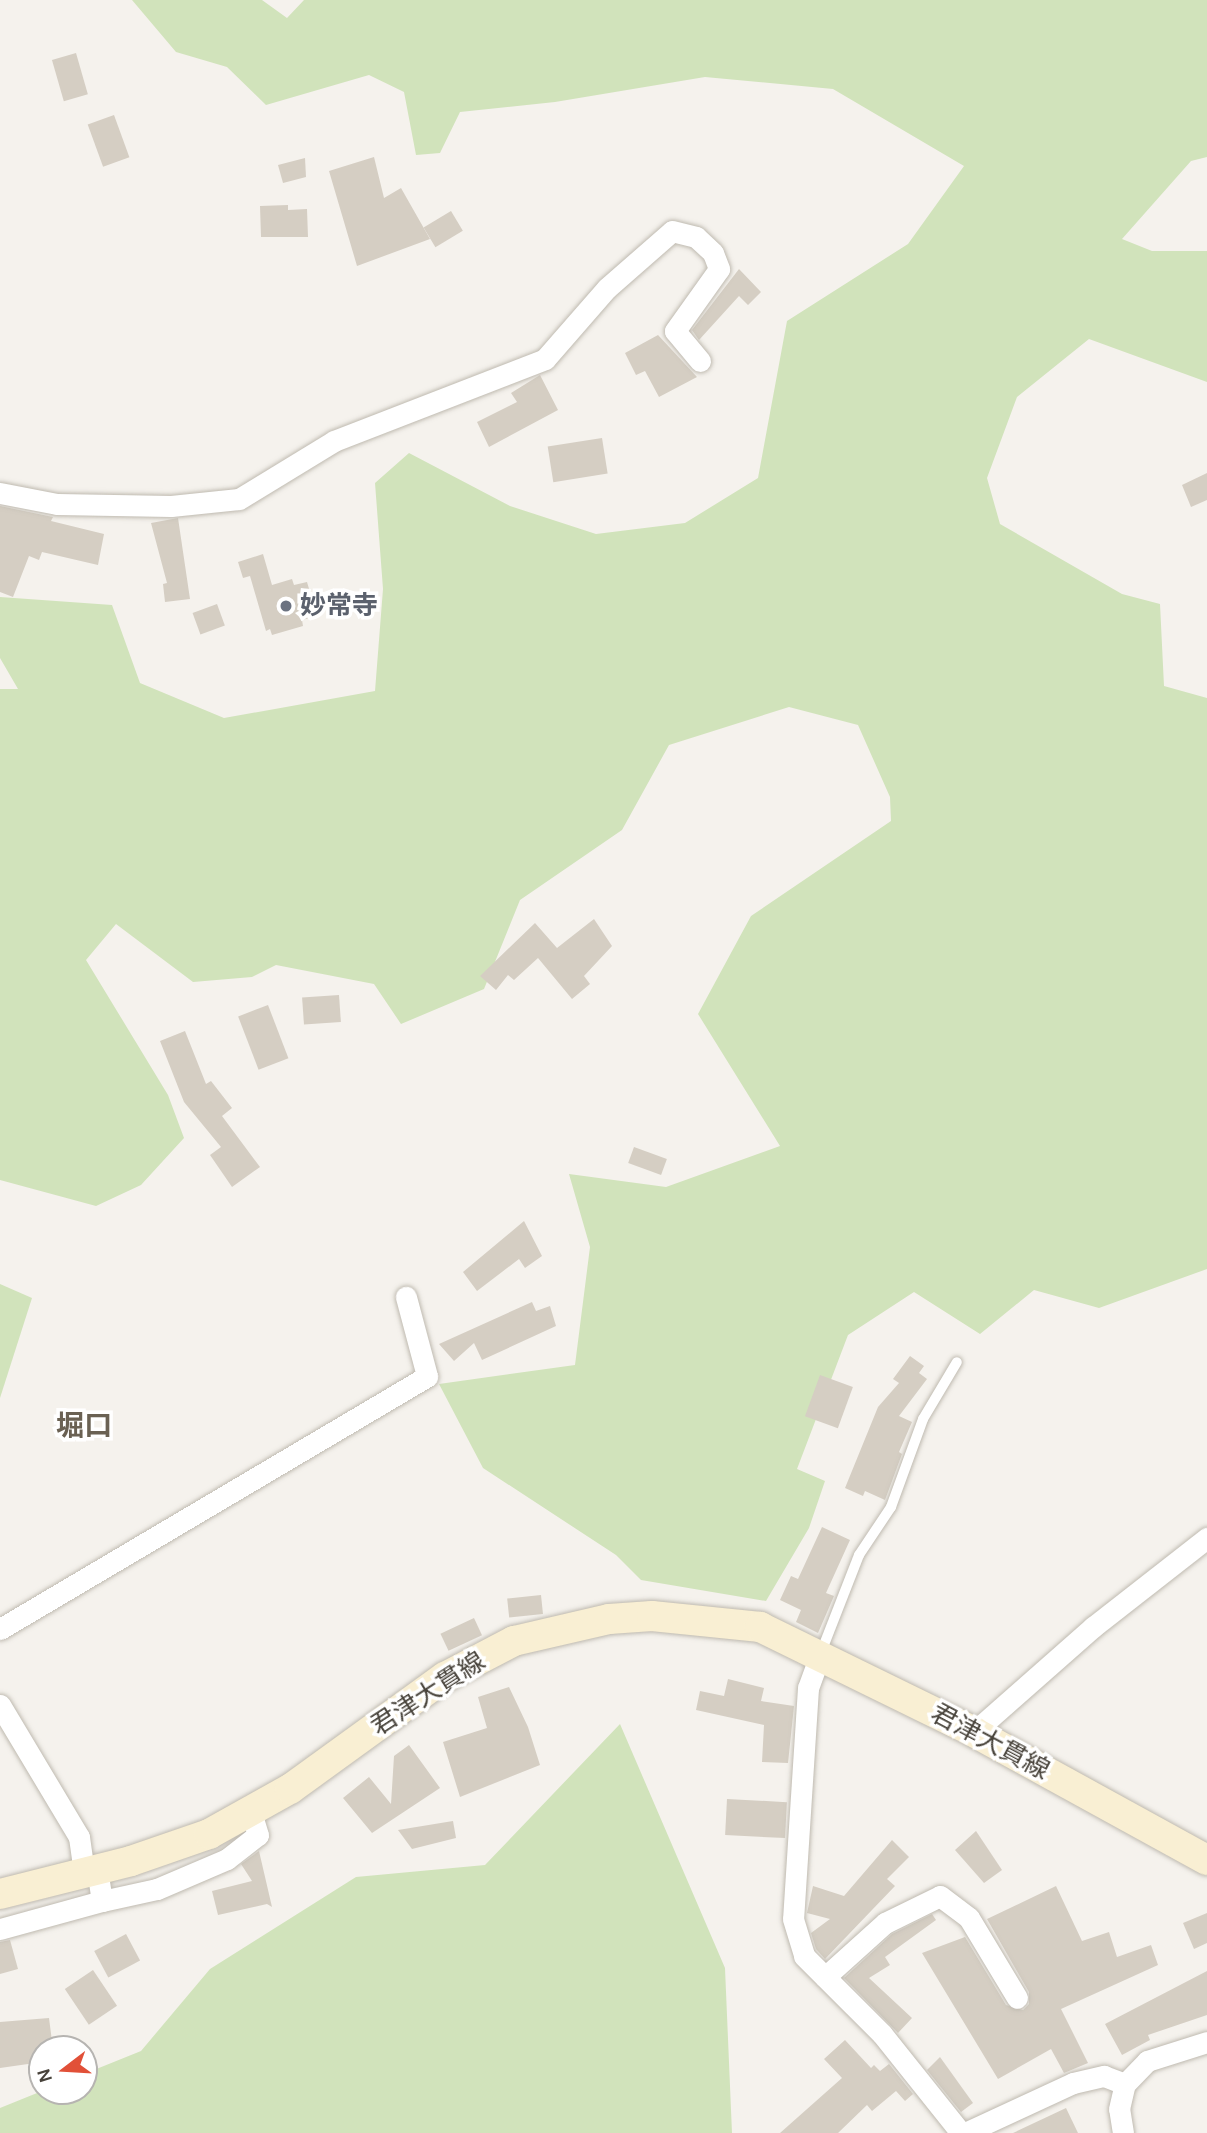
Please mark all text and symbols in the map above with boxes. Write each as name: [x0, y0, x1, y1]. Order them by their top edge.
place label: 妙常寺: [300, 590, 378, 622]
marker: 妙常寺: [278, 598, 294, 614]
district label: 堀口: [56, 1409, 112, 1443]
street label: 君津大貫線: [365, 1646, 491, 1742]
street label: 君津大貫線: [925, 1698, 1055, 1786]
north arrow: [28, 2035, 98, 2105]
text: N: [32, 2066, 57, 2085]

